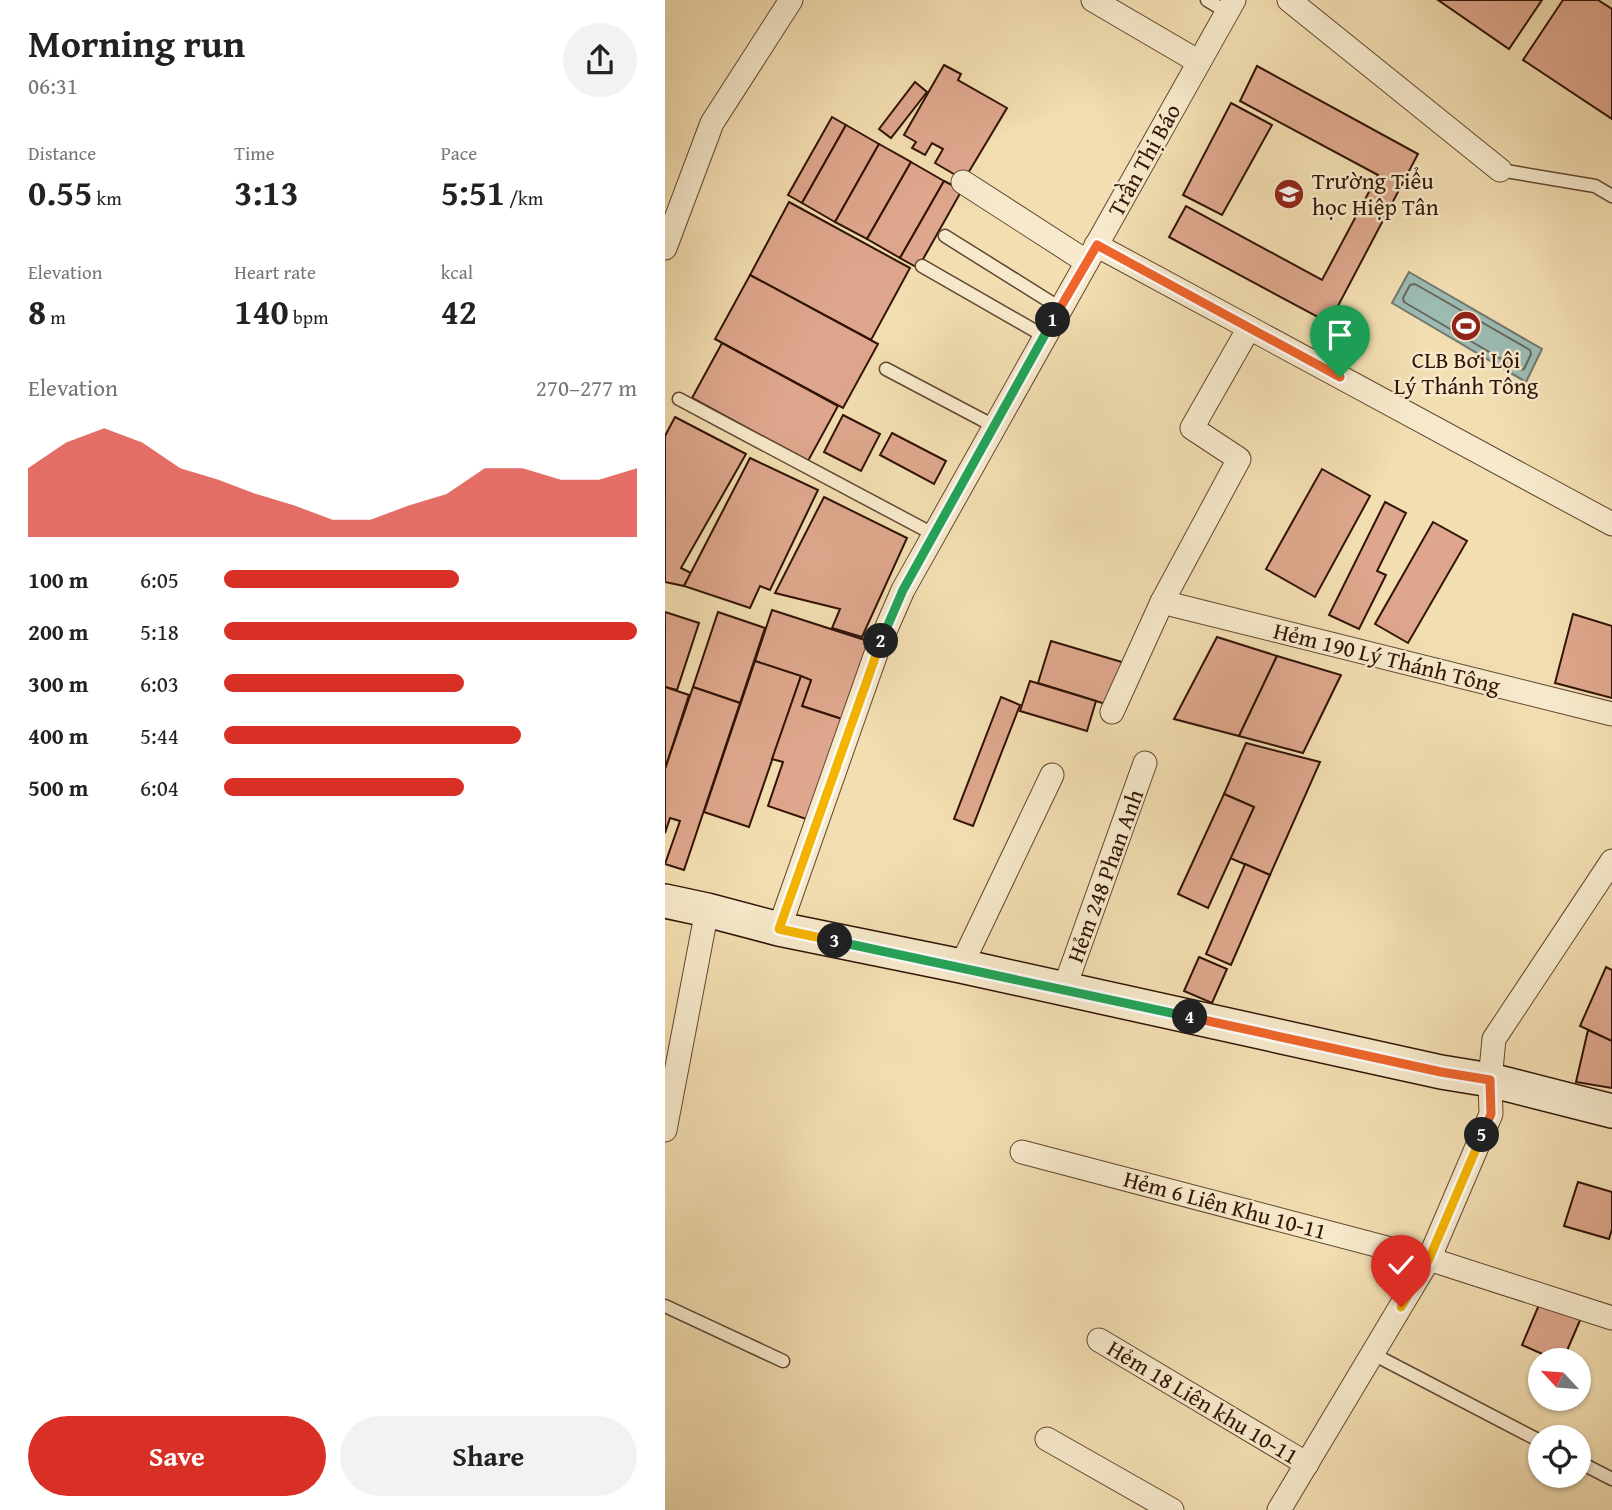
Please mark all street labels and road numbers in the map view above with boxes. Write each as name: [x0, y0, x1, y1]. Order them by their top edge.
street label: Trần Thị Báo: [1099, 97, 1188, 222]
street label: Hẻm 190 Lý Thánh Tông: [1270, 613, 1504, 702]
street label: Hẻm 248 Phan Anh: [1058, 785, 1151, 967]
street label: Hẻm 6 Liên Khu 10-11: [1120, 1162, 1330, 1247]
street label: Hẻm 18 Liên khu 10-11: [1101, 1331, 1305, 1472]

